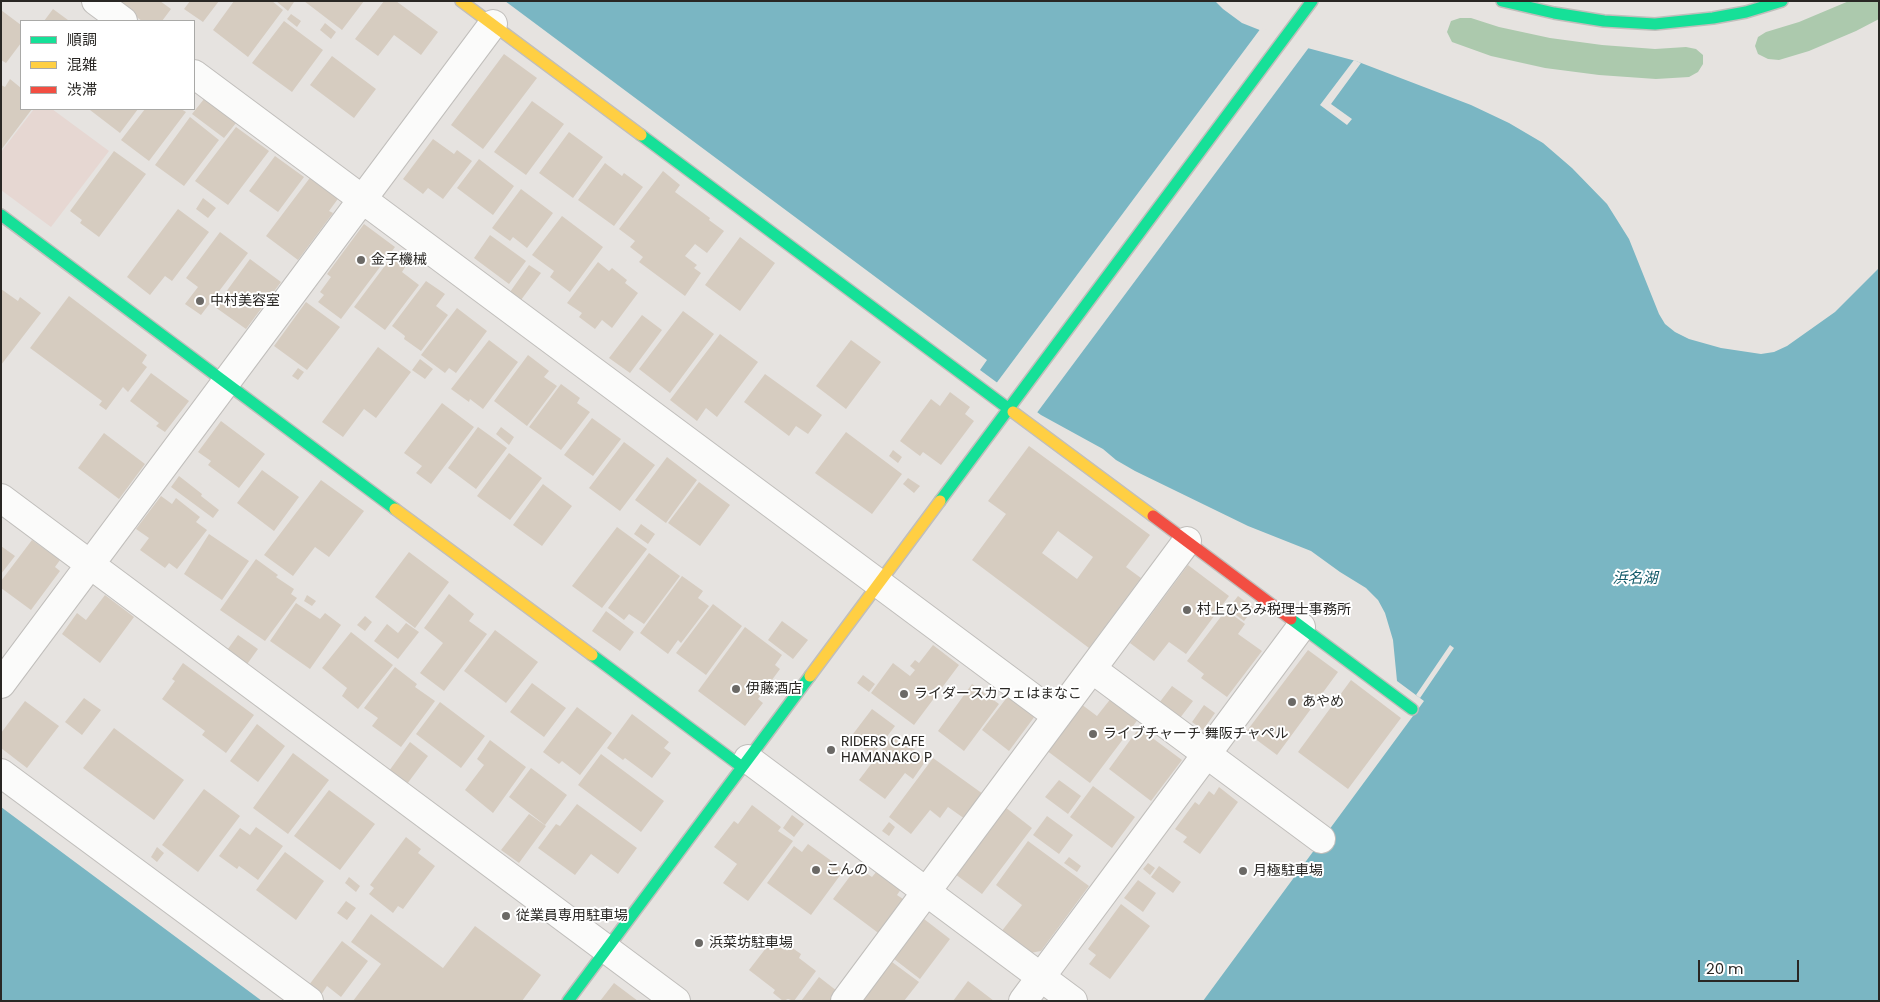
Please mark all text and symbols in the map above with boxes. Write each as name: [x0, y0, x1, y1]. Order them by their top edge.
legend: [20, 20, 195, 110]
text: 順調: [67, 29, 97, 50]
text: 混雑: [67, 54, 97, 75]
text: 渋滞: [67, 79, 97, 100]
place label: 金子機械: [371, 252, 427, 268]
marker: 金子機械: [355, 254, 367, 266]
place label: 中村美容室: [210, 293, 280, 309]
marker: 中村美容室: [194, 295, 206, 307]
water label: 浜名湖: [1613, 570, 1657, 588]
place label: 村上ひろみ税理士事務所: [1197, 602, 1351, 618]
marker: 村上ひろみ税理士事務所: [1181, 604, 1193, 616]
place label: 伊藤酒店: [746, 681, 802, 697]
marker: 伊藤酒店: [730, 683, 742, 695]
place label: ライダースカフェはまなこ: [914, 686, 1082, 702]
marker: ライダースカフェはまなこ: [898, 688, 910, 700]
place label: あやめ: [1302, 694, 1344, 710]
marker: あやめ: [1286, 696, 1298, 708]
place label: ライブチャーチ 舞阪チャペル: [1103, 726, 1289, 742]
marker: ライブチャーチ 舞阪チャペル: [1087, 728, 1099, 740]
place label: RIDERS CAFE HAMANAKO P: [841, 734, 932, 766]
marker: RIDERS CAFE HAMANAKO P: [825, 744, 837, 756]
place label: こんの: [826, 862, 868, 878]
place label: 月極駐車場: [1253, 863, 1323, 879]
marker: こんの: [810, 864, 822, 876]
marker: 月極駐車場: [1237, 865, 1249, 877]
place label: 従業員専用駐車場: [516, 908, 628, 924]
marker: 従業員専用駐車場: [500, 910, 512, 922]
place label: 浜菜坊駐車場: [709, 935, 793, 951]
marker: 浜菜坊駐車場: [693, 937, 705, 949]
scale bar: [1700, 950, 1801, 982]
text: 20 m: [1706, 958, 1744, 979]

